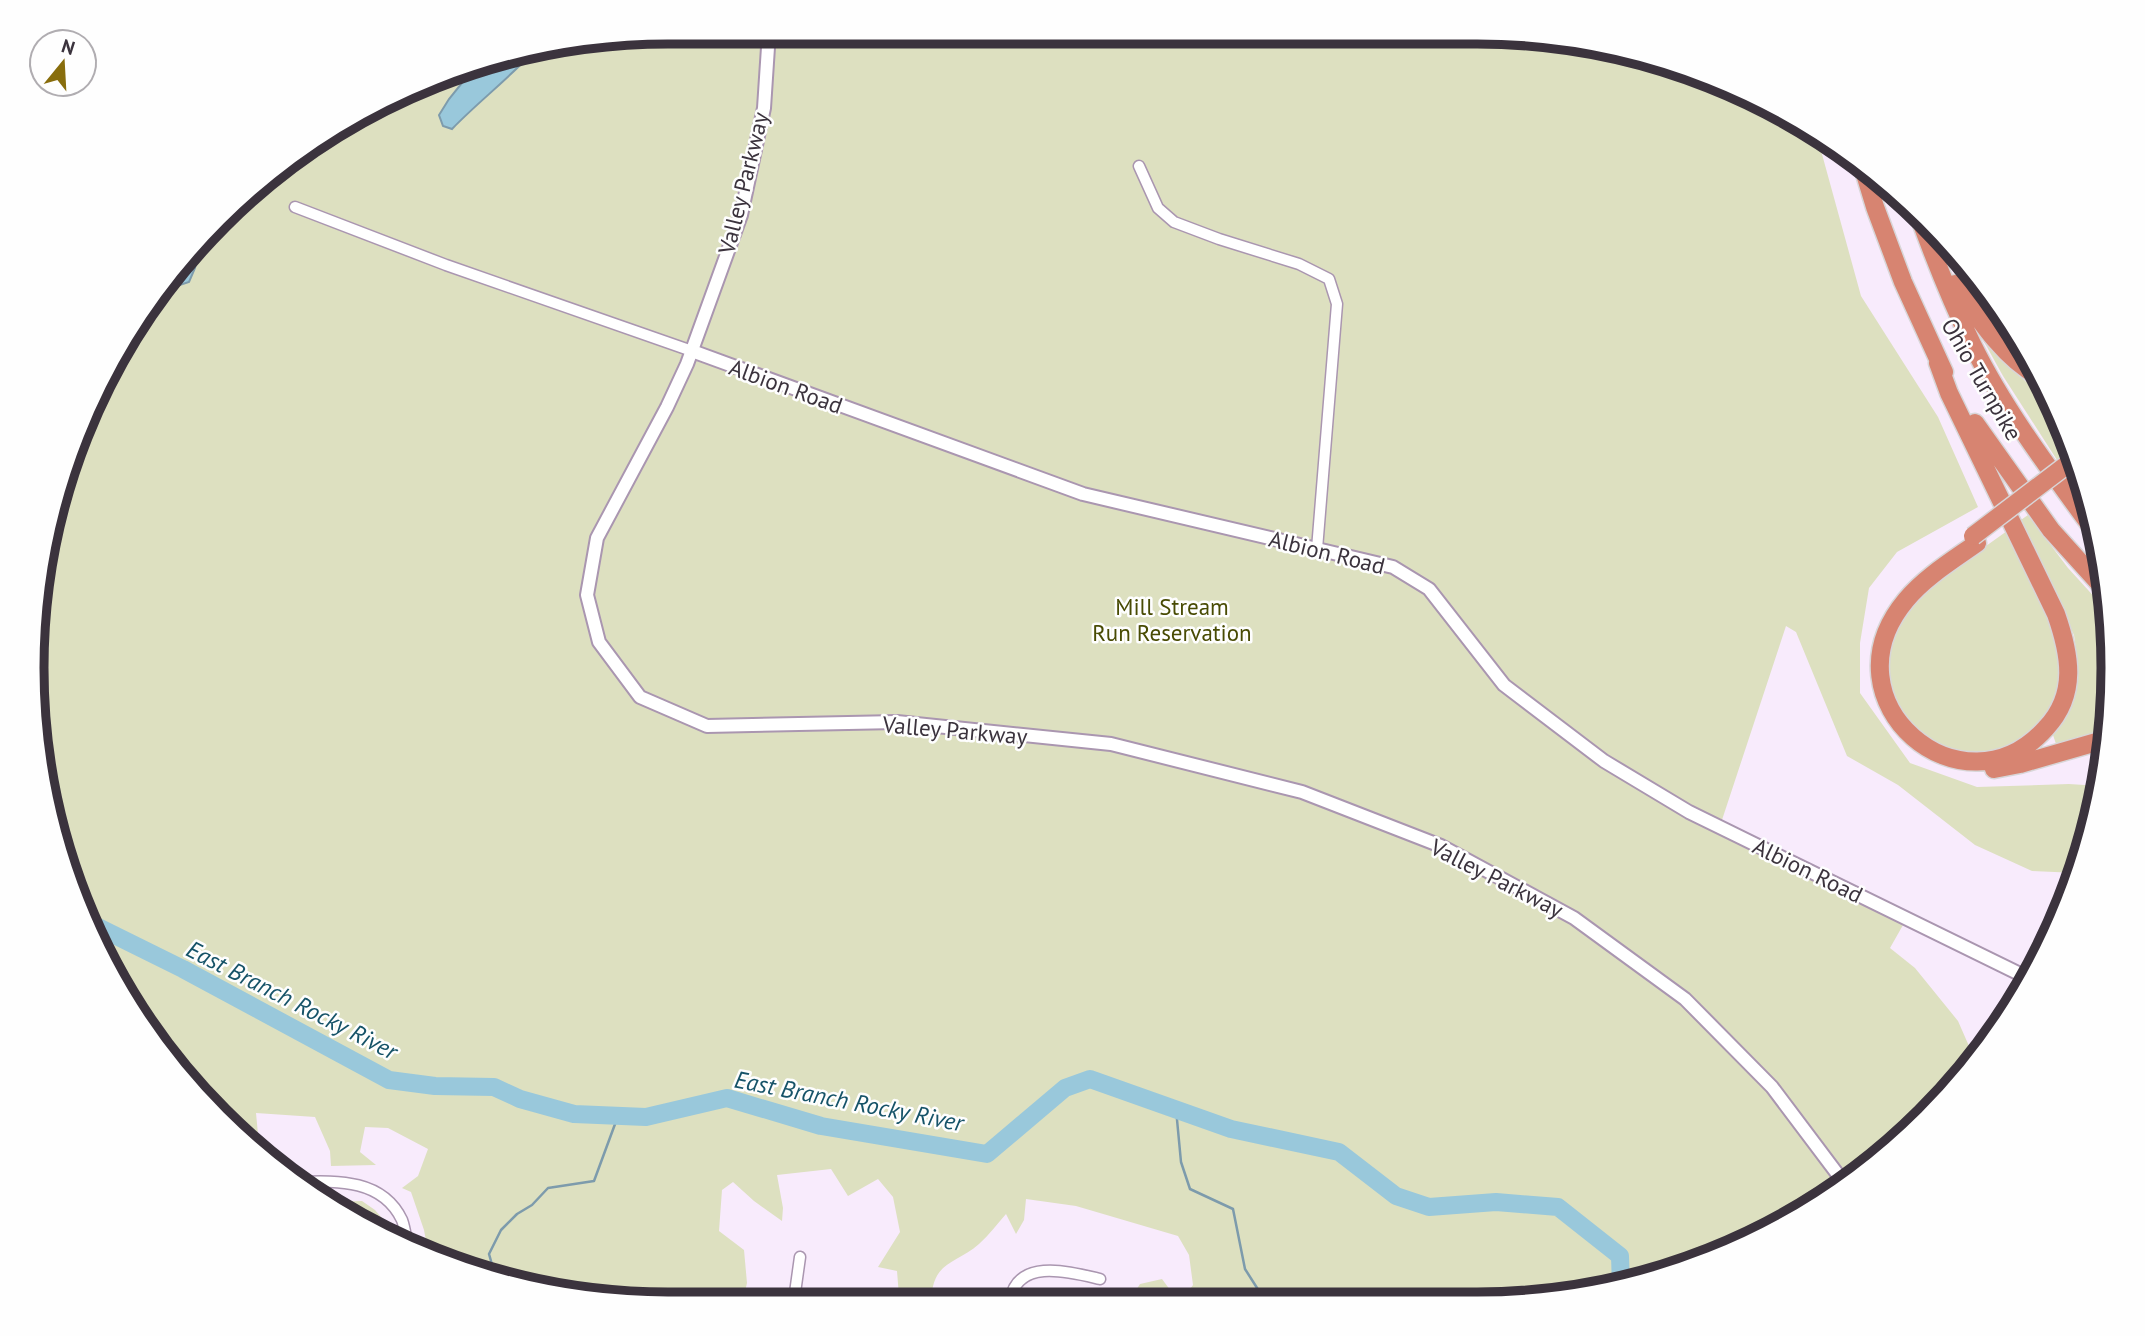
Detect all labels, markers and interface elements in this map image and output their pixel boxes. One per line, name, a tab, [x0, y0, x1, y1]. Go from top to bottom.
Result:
north arrow	[28, 28, 98, 98]
text: N	[59, 33, 78, 60]
street label: Valley Parkway	[711, 109, 775, 258]
street label: Ohio Turnpike	[1935, 313, 2029, 445]
street label: Albion Road	[725, 352, 847, 420]
street label: Albion Road	[1266, 524, 1388, 580]
park label: Mill Stream Run Reservation	[1092, 592, 1252, 647]
street label: Valley Parkway	[880, 709, 1029, 751]
street label: Albion Road	[1748, 831, 1868, 909]
street label: Valley Parkway	[1425, 832, 1569, 924]
water label: East Branch Rocky River	[181, 933, 404, 1068]
water label: East Branch Rocky River	[732, 1064, 968, 1139]

